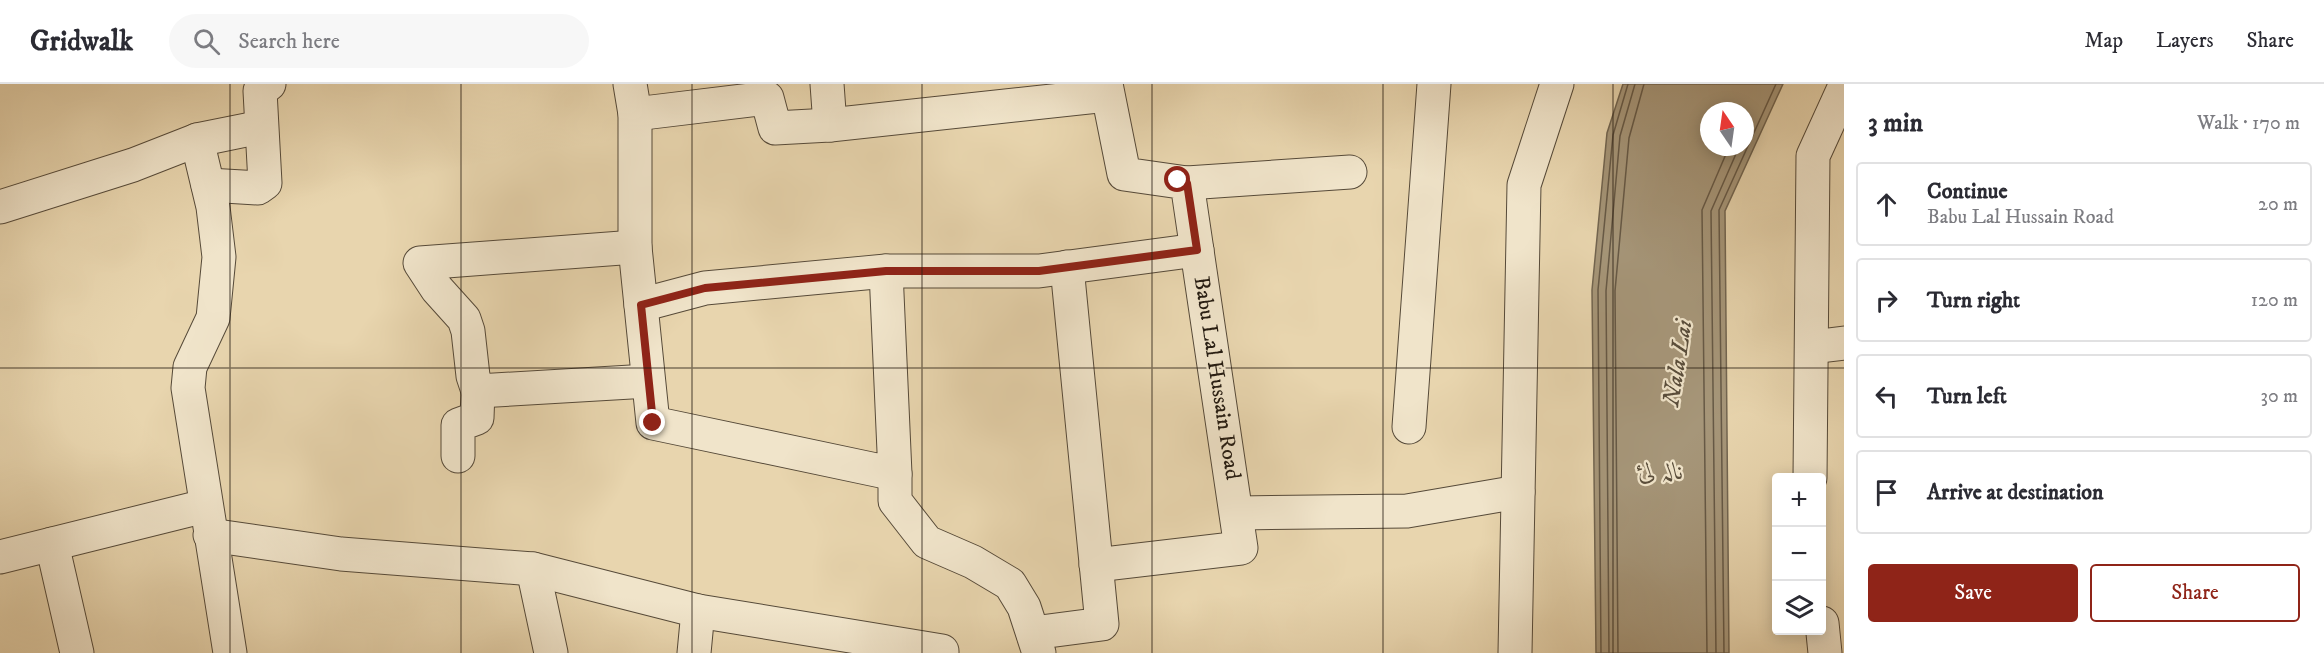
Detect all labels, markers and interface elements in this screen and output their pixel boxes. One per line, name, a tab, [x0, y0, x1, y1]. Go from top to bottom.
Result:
search box	[169, 14, 589, 68]
text: Gridwalk	[30, 24, 133, 59]
icon: search	[190, 25, 223, 58]
text: Search here	[238, 28, 340, 55]
text: Map	[2084, 28, 2123, 54]
text: Layers	[2156, 28, 2214, 54]
text: Share	[2247, 28, 2294, 54]
north arrow	[1700, 102, 1754, 156]
text: 3 min	[1868, 107, 1923, 140]
text: Walk · 170 m	[2197, 111, 2300, 136]
route start	[1164, 166, 1190, 192]
text: Continue	[1927, 178, 2008, 205]
icon: ahead	[1870, 188, 1903, 221]
text: 20 m	[2258, 192, 2298, 217]
text: Babu Lal Hussain Road	[1927, 205, 2114, 230]
street label: Babu Lal Hussain Road	[1188, 274, 1246, 482]
icon: right	[1870, 284, 1903, 317]
text: Turn right	[1927, 287, 2020, 314]
text: 120 m	[2251, 288, 2298, 313]
water label: Nala Lai	[1656, 316, 1700, 410]
icon: left	[1870, 380, 1903, 413]
text: Turn left	[1927, 383, 2007, 410]
text: 30 m	[2260, 384, 2298, 409]
route end	[639, 409, 665, 435]
water label: نالہ لئ	[1636, 457, 1684, 487]
map controls	[1772, 473, 1826, 635]
button: +	[1772, 473, 1826, 527]
icon: arrive	[1870, 476, 1903, 509]
text: Arrive at destination	[1927, 479, 2104, 506]
button: −	[1772, 527, 1826, 581]
button: Save	[1868, 564, 2078, 622]
button: Share	[2090, 564, 2300, 622]
button: layers	[1772, 581, 1826, 635]

